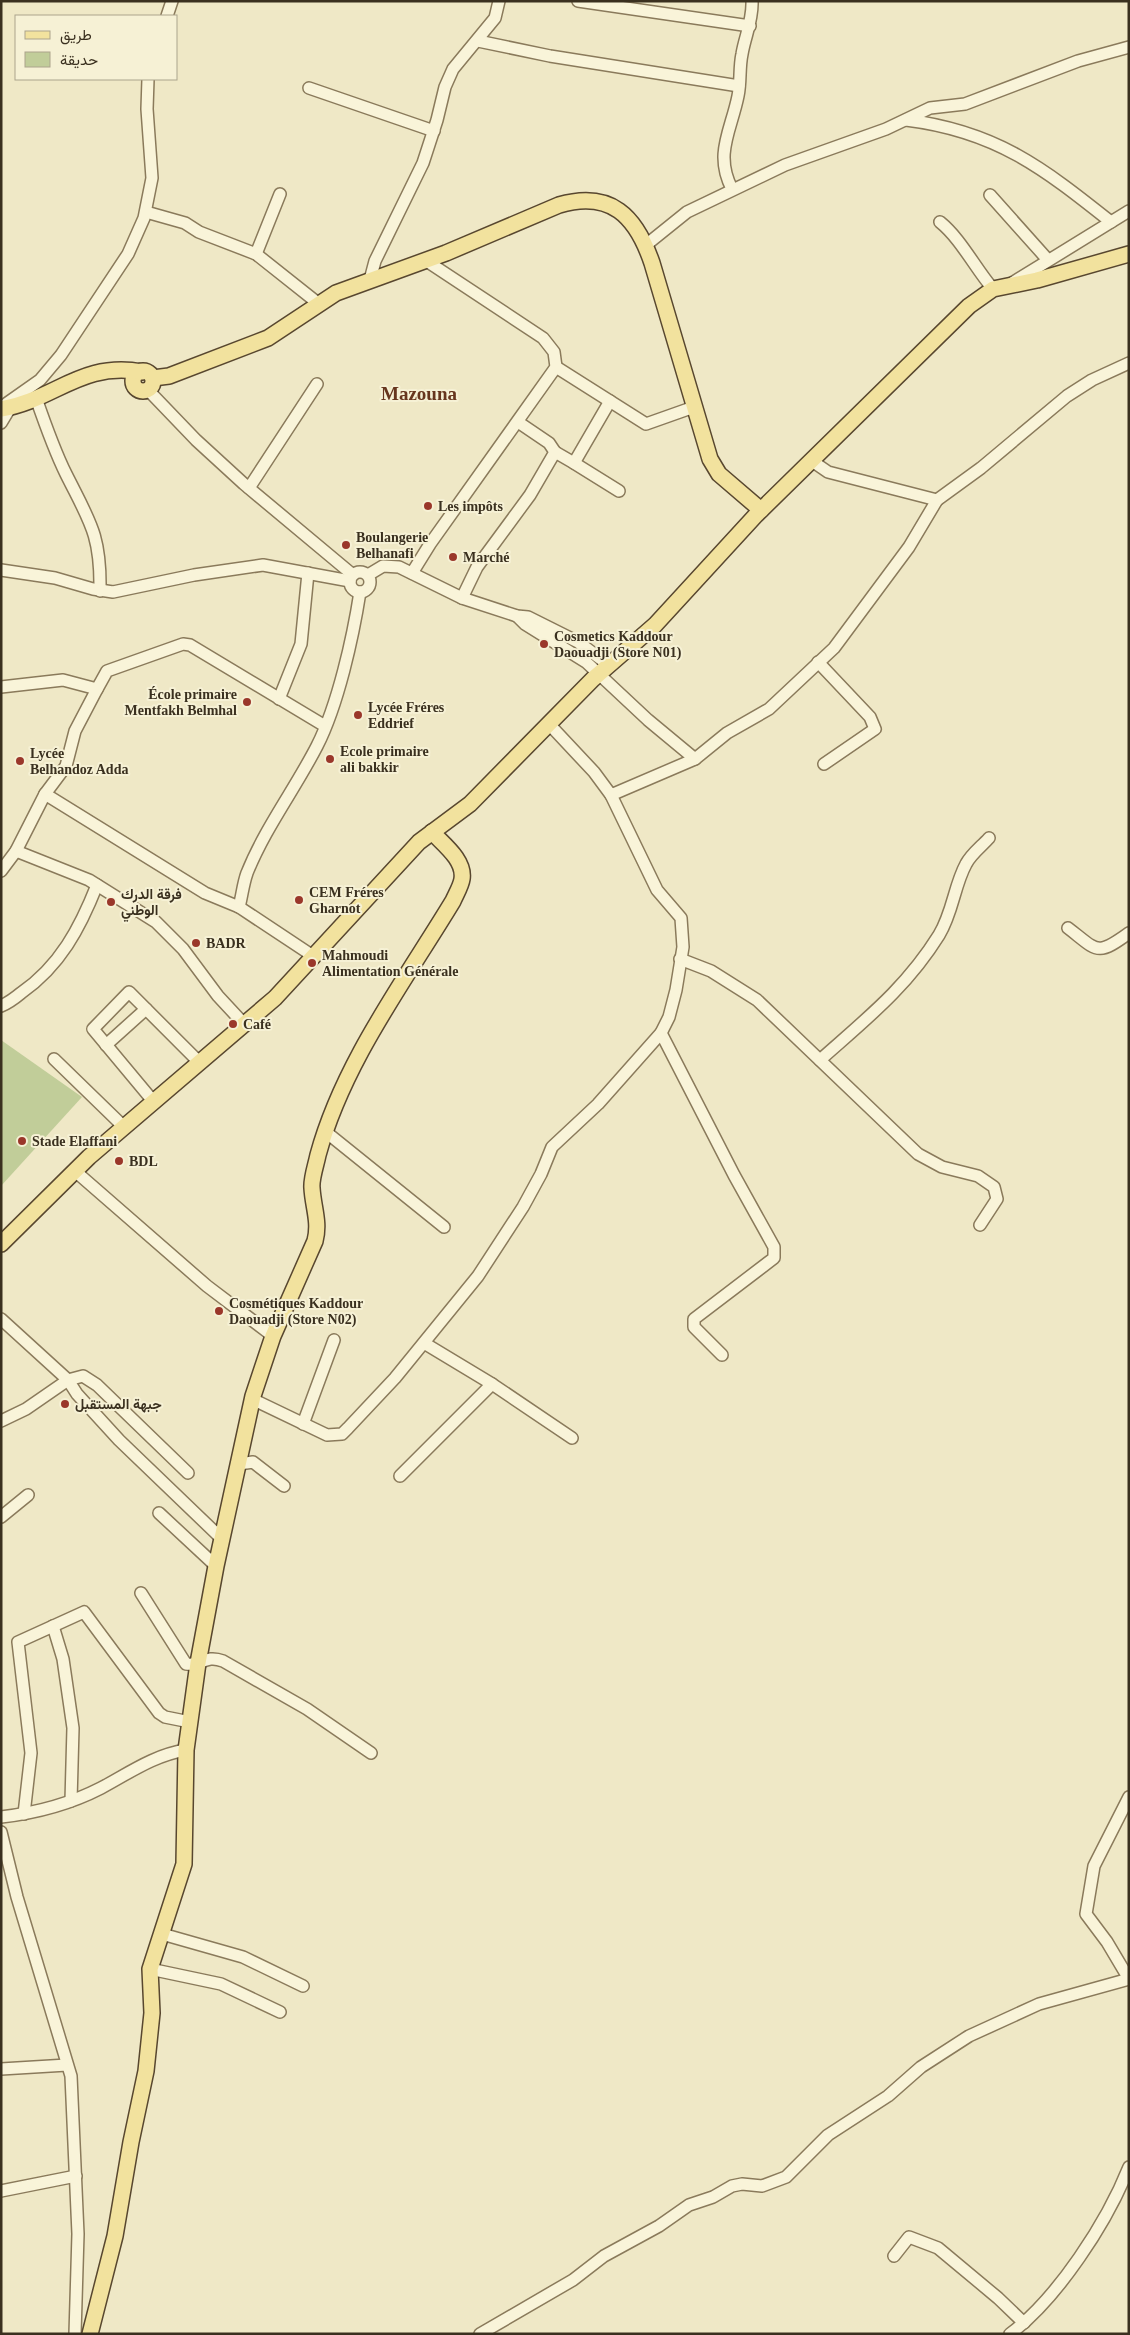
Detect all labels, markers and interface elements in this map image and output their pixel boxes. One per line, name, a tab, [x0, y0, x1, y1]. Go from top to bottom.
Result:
legend	[15, 15, 178, 80]
text: طريق	[60, 27, 92, 45]
text: حديقة	[60, 52, 98, 69]
district label: Mazouna	[381, 383, 458, 404]
place label: Les impôts	[438, 499, 504, 514]
marker: Les impôts	[422, 500, 434, 512]
place label: Boulangerie Belhanafi	[356, 530, 428, 561]
marker: Boulangerie Belhanafi	[340, 539, 352, 551]
place label: Marché	[463, 550, 509, 565]
marker: Marché	[447, 551, 459, 563]
place label: Cosmetics Kaddour Daouadji (Store N01)	[554, 629, 682, 661]
marker: Cosmetics Kaddour Daouadji (Store N01)	[538, 638, 550, 650]
place label: École primaire Mentfakh Belmhal	[125, 686, 237, 718]
marker: École primaire Mentfakh Belmhal	[241, 696, 253, 708]
place label: Lycée Fréres Eddrief	[368, 700, 445, 731]
marker: Lycée Fréres Eddrief	[352, 709, 364, 721]
place label: Ecole primaire ali bakkir	[340, 744, 429, 775]
place label: Lycée Belhandoz Adda	[30, 746, 128, 777]
marker: Ecole primaire ali bakkir	[324, 753, 336, 765]
marker: Lycée Belhandoz Adda	[14, 755, 26, 767]
place label: CEM Fréres Gharnot	[309, 885, 384, 916]
place label: فرقة الدرك الوطني	[121, 887, 182, 922]
marker: CEM Fréres Gharnot	[293, 894, 305, 906]
marker: فرقة الدرك الوطني	[105, 896, 117, 908]
place label: BADR	[206, 936, 247, 951]
marker: BADR	[190, 937, 202, 949]
place label: Mahmoudi Alimentation Générale	[322, 948, 458, 979]
marker: Mahmoudi Alimentation Générale	[306, 957, 318, 969]
place label: Café	[243, 1017, 271, 1032]
marker: Café	[227, 1018, 239, 1030]
place label: Stade Elaffani	[32, 1134, 117, 1149]
marker: Stade Elaffani	[16, 1135, 28, 1147]
place label: BDL	[129, 1154, 158, 1169]
marker: BDL	[113, 1155, 125, 1167]
place label: Cosmétiques Kaddour Daouadji (Store N02)	[229, 1296, 363, 1328]
marker: Cosmétiques Kaddour Daouadji (Store N02)	[213, 1305, 225, 1317]
place label: جبهة المستقبل	[75, 1397, 162, 1413]
marker: جبهة المستقبل	[59, 1398, 71, 1410]

